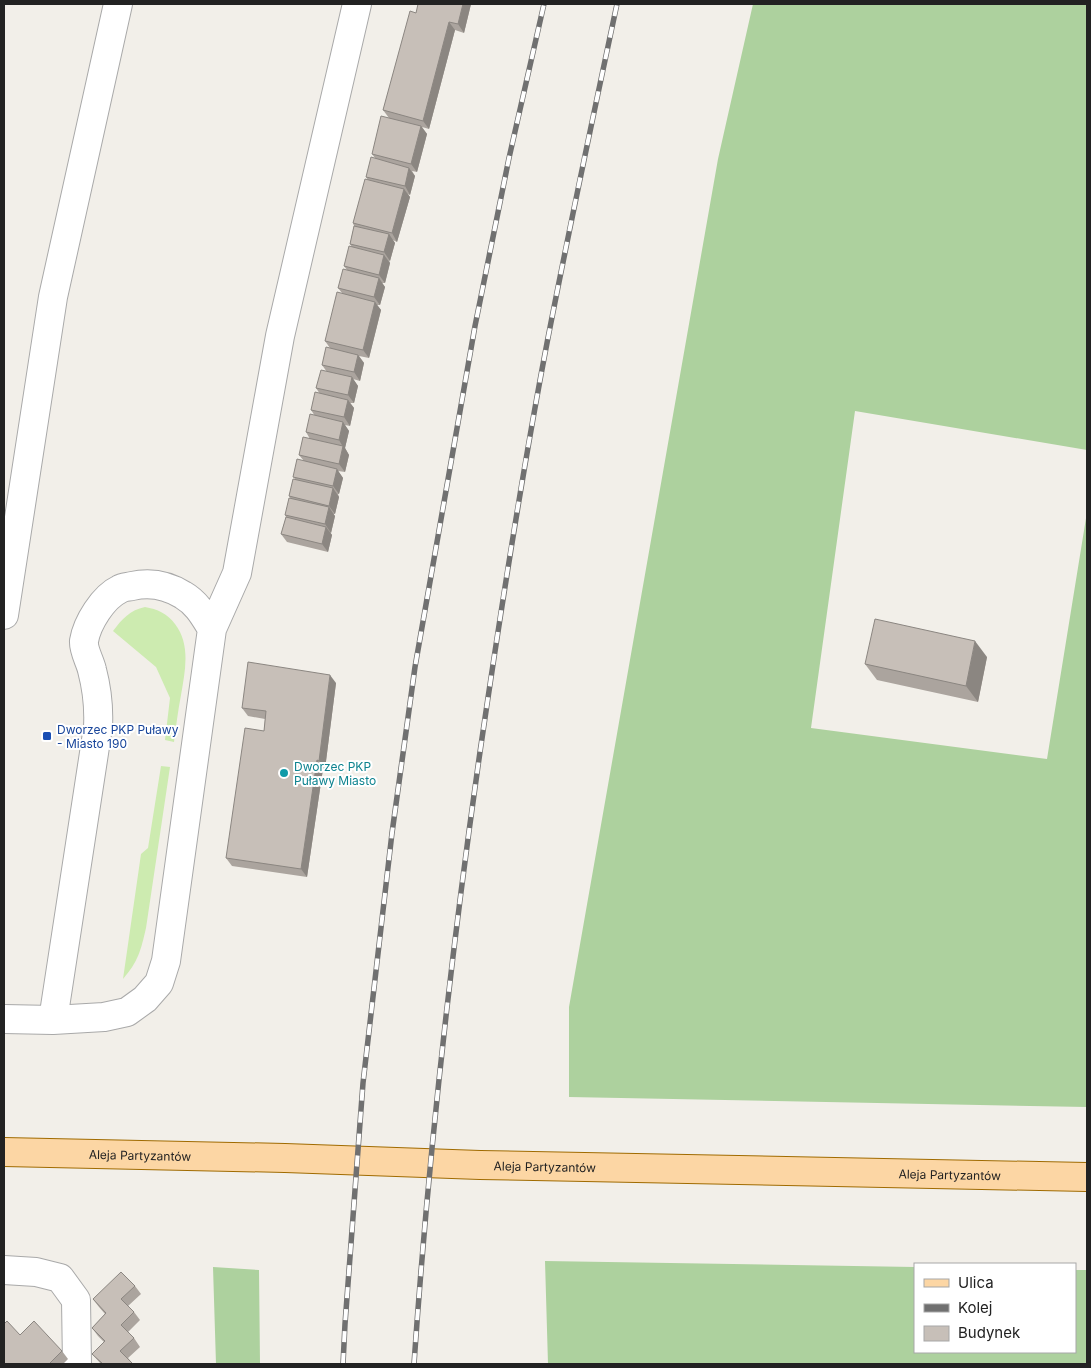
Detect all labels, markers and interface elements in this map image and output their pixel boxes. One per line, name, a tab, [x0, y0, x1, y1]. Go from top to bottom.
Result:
place label: Dworzec PKP Puławy - Miasto 190	[57, 722, 179, 751]
marker: Dworzec PKP Puławy - Miasto 190	[41, 730, 53, 742]
place label: Dworzec PKP Puławy Miasto	[294, 759, 376, 788]
marker: Dworzec PKP Puławy Miasto	[278, 767, 290, 779]
street label: Aleja Partyzantów	[89, 1146, 191, 1163]
street label: Aleja Partyzantów	[493, 1158, 596, 1175]
street label: Aleja Partyzantów	[898, 1166, 1001, 1183]
legend	[914, 1263, 1076, 1353]
text: Ulica	[958, 1273, 994, 1292]
text: Kolej	[958, 1298, 993, 1317]
text: Budynek	[958, 1323, 1021, 1342]

